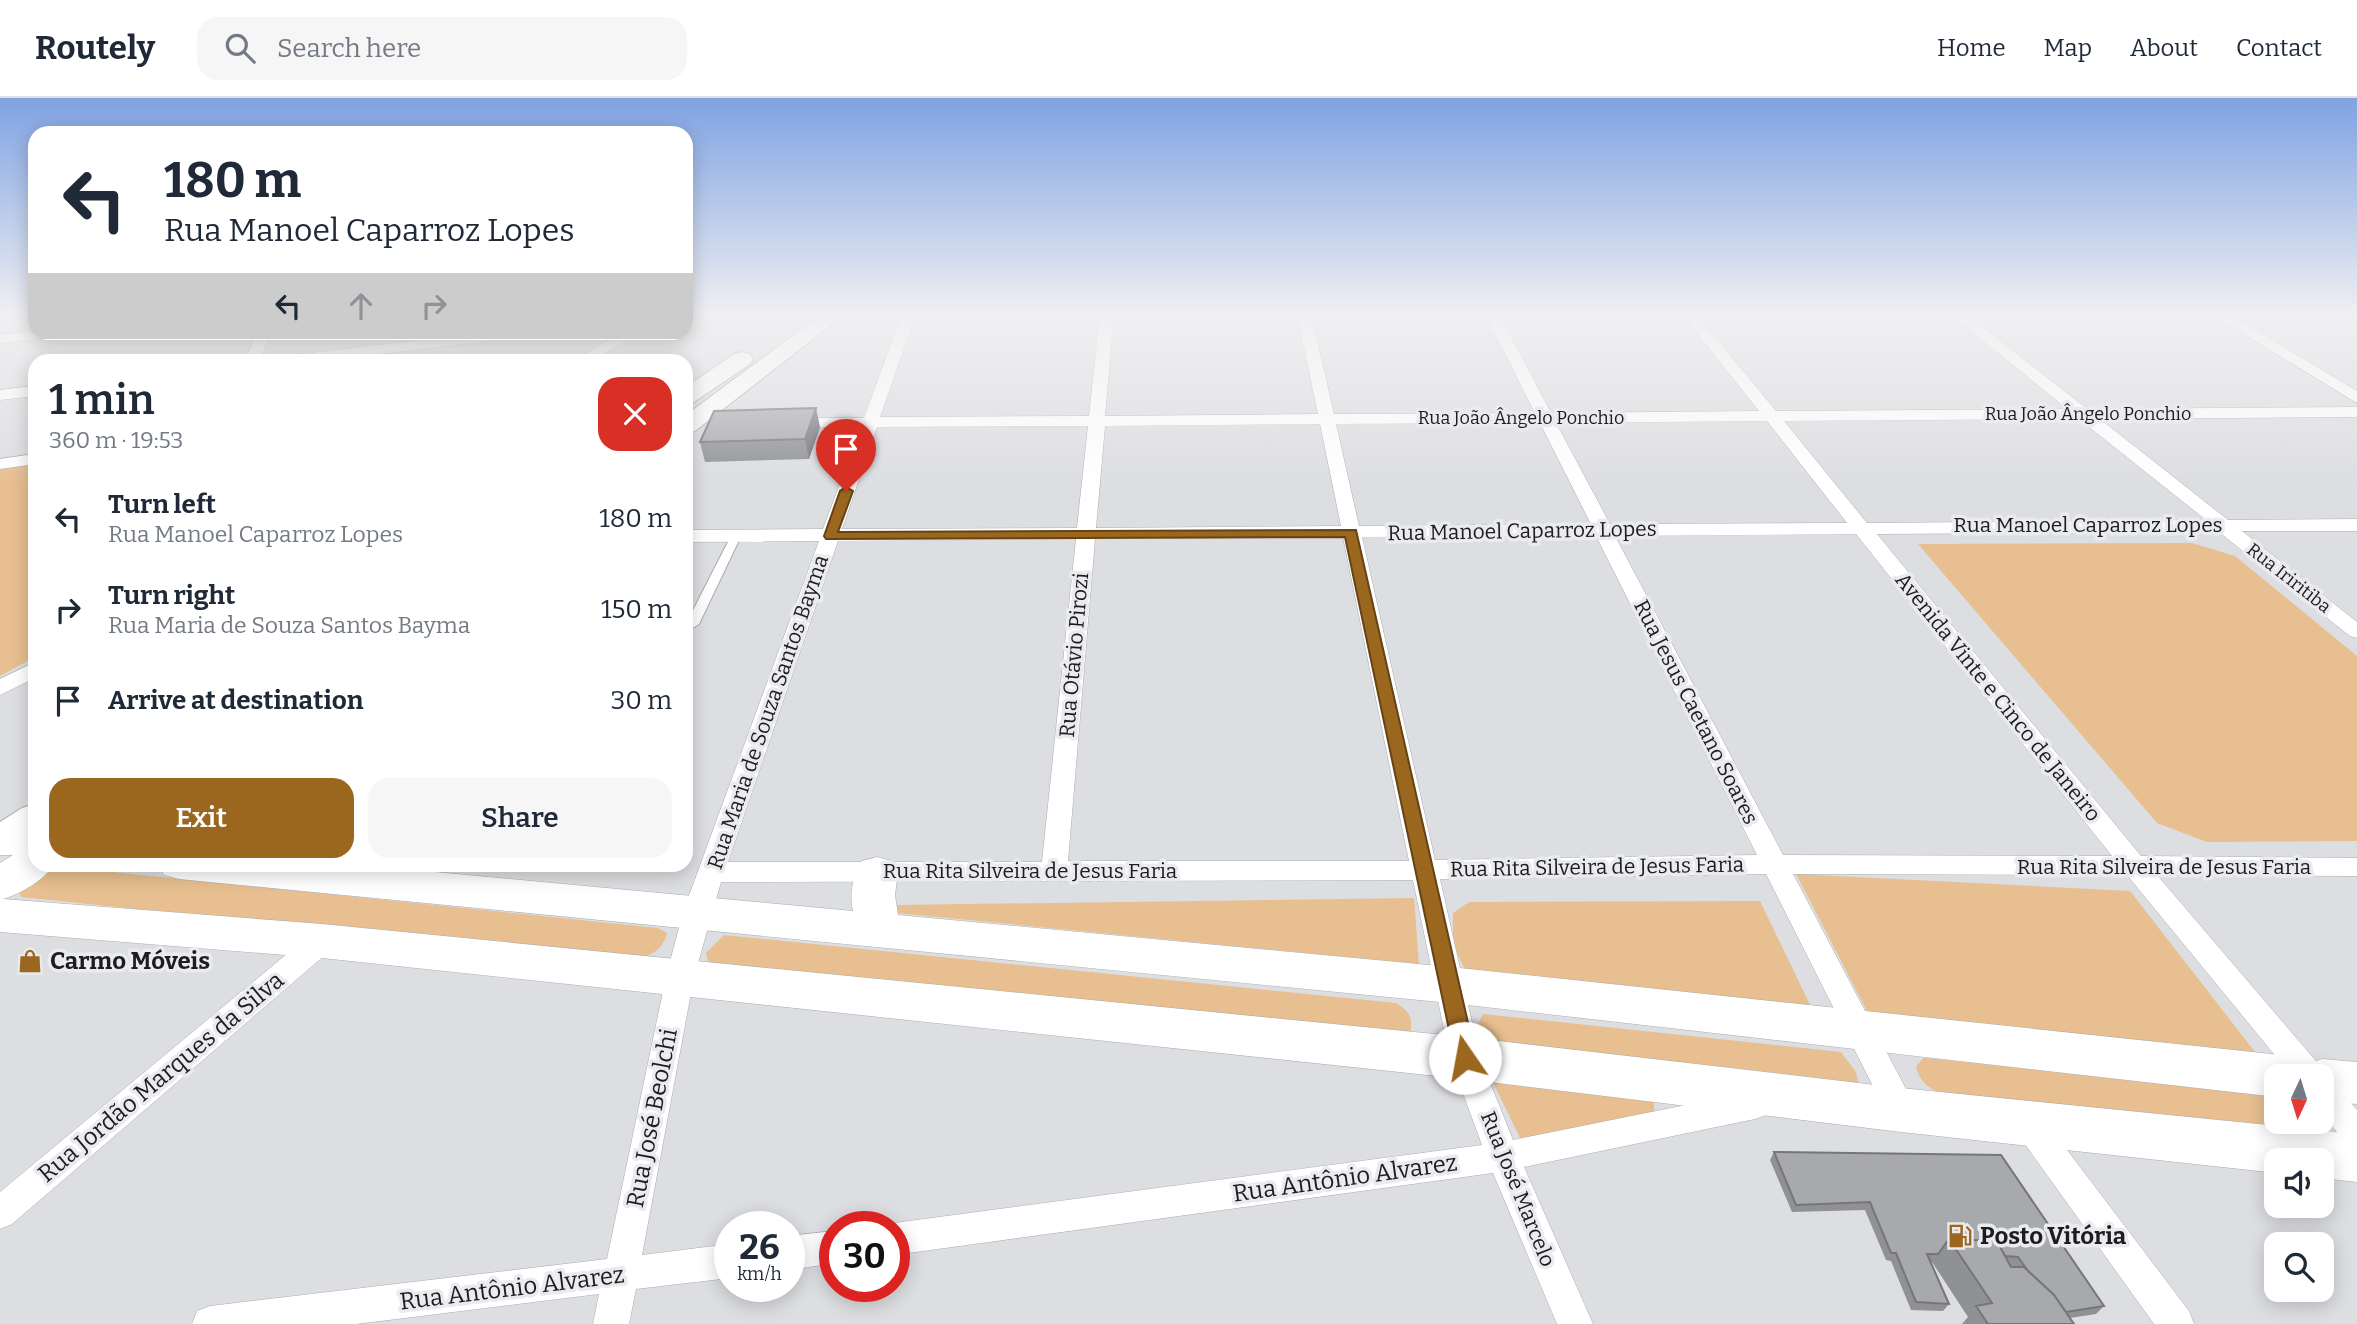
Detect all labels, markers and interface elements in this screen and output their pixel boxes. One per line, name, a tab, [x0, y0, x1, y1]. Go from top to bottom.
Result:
search box	[197, 17, 687, 80]
text: Routely	[35, 28, 155, 68]
icon: search	[221, 29, 259, 67]
text: Search here	[277, 33, 421, 64]
text: Home	[1937, 34, 2006, 62]
text: Map	[2044, 34, 2092, 62]
text: About	[2130, 34, 2198, 62]
text: Contact	[2236, 34, 2322, 62]
text: 180 m	[164, 151, 301, 210]
icon: left	[49, 154, 140, 245]
text: Rua Manoel Caparroz Lopes	[164, 211, 574, 249]
icon: left	[269, 287, 307, 325]
icon: ahead	[342, 287, 380, 325]
icon: right	[415, 287, 453, 325]
text: 1 min	[49, 375, 155, 425]
button: close	[598, 377, 672, 451]
street label: Rua João Ângelo Ponchio	[1985, 403, 2191, 425]
street label: Rua João Ângelo Ponchio	[1418, 407, 1624, 429]
pin	[816, 419, 876, 491]
text: 360 m · 19:53	[49, 426, 183, 454]
icon: arrive	[827, 430, 865, 468]
text: Turn left	[108, 489, 216, 520]
icon: left	[49, 500, 87, 538]
text: 180 m	[599, 503, 672, 534]
street label: Rua Manoel Caparroz Lopes	[1953, 512, 2223, 538]
street label: Rua Manoel Caparroz Lopes	[1387, 516, 1657, 546]
text: Rua Manoel Caparroz Lopes	[108, 520, 403, 548]
street label: Rua Iriritiba	[2243, 538, 2336, 618]
street label: Rua Maria de Souza Santos Bayma	[702, 551, 834, 873]
street label: Avenida Vinte e Cinco de Janeiro	[1890, 567, 2106, 827]
street label: Rua Otávio Pirozi	[1054, 572, 1094, 738]
text: Turn right	[108, 580, 235, 611]
icon: right	[49, 591, 87, 629]
text: 150 m	[601, 594, 672, 625]
street label: Rua Jesus Caetano Soares	[1628, 595, 1764, 829]
text: Rua Maria de Souza Santos Bayma	[108, 611, 470, 639]
icon: arrive	[49, 682, 87, 720]
text: Arrive at destination	[108, 685, 363, 716]
text: 30 m	[611, 685, 672, 716]
button: Exit	[49, 778, 354, 858]
button: Share	[368, 778, 672, 858]
street label: Rua Rita Silveira de Jesus Faria	[1450, 851, 1745, 883]
street label: Rua Rita Silveira de Jesus Faria	[2017, 854, 2312, 880]
street label: Rua Rita Silveira de Jesus Faria	[883, 858, 1178, 884]
shop icon: Carmo Móveis	[16, 947, 44, 975]
place label: Carmo Móveis	[50, 947, 210, 975]
street label: Rua Jordão Marques da Silva	[32, 966, 290, 1188]
position arrow	[1428, 1021, 1502, 1095]
street label: Rua José Beolchi	[621, 1026, 683, 1210]
north arrow	[2264, 1064, 2334, 1134]
map controls	[2264, 1064, 2334, 1302]
street label: Rua José Marcelo	[1475, 1107, 1561, 1271]
street label: Rua Antônio Alvarez	[1231, 1148, 1459, 1208]
button: sound	[2264, 1148, 2334, 1218]
speed limit sign: 30	[819, 1211, 910, 1302]
fuel station icon: Posto Vitória	[1946, 1222, 1974, 1250]
place label: Posto Vitória	[1980, 1222, 2127, 1250]
text: 26	[739, 1226, 780, 1268]
button: search	[2264, 1232, 2334, 1302]
street label: Rua Antônio Alvarez	[398, 1260, 626, 1316]
text: km/h	[737, 1263, 782, 1285]

